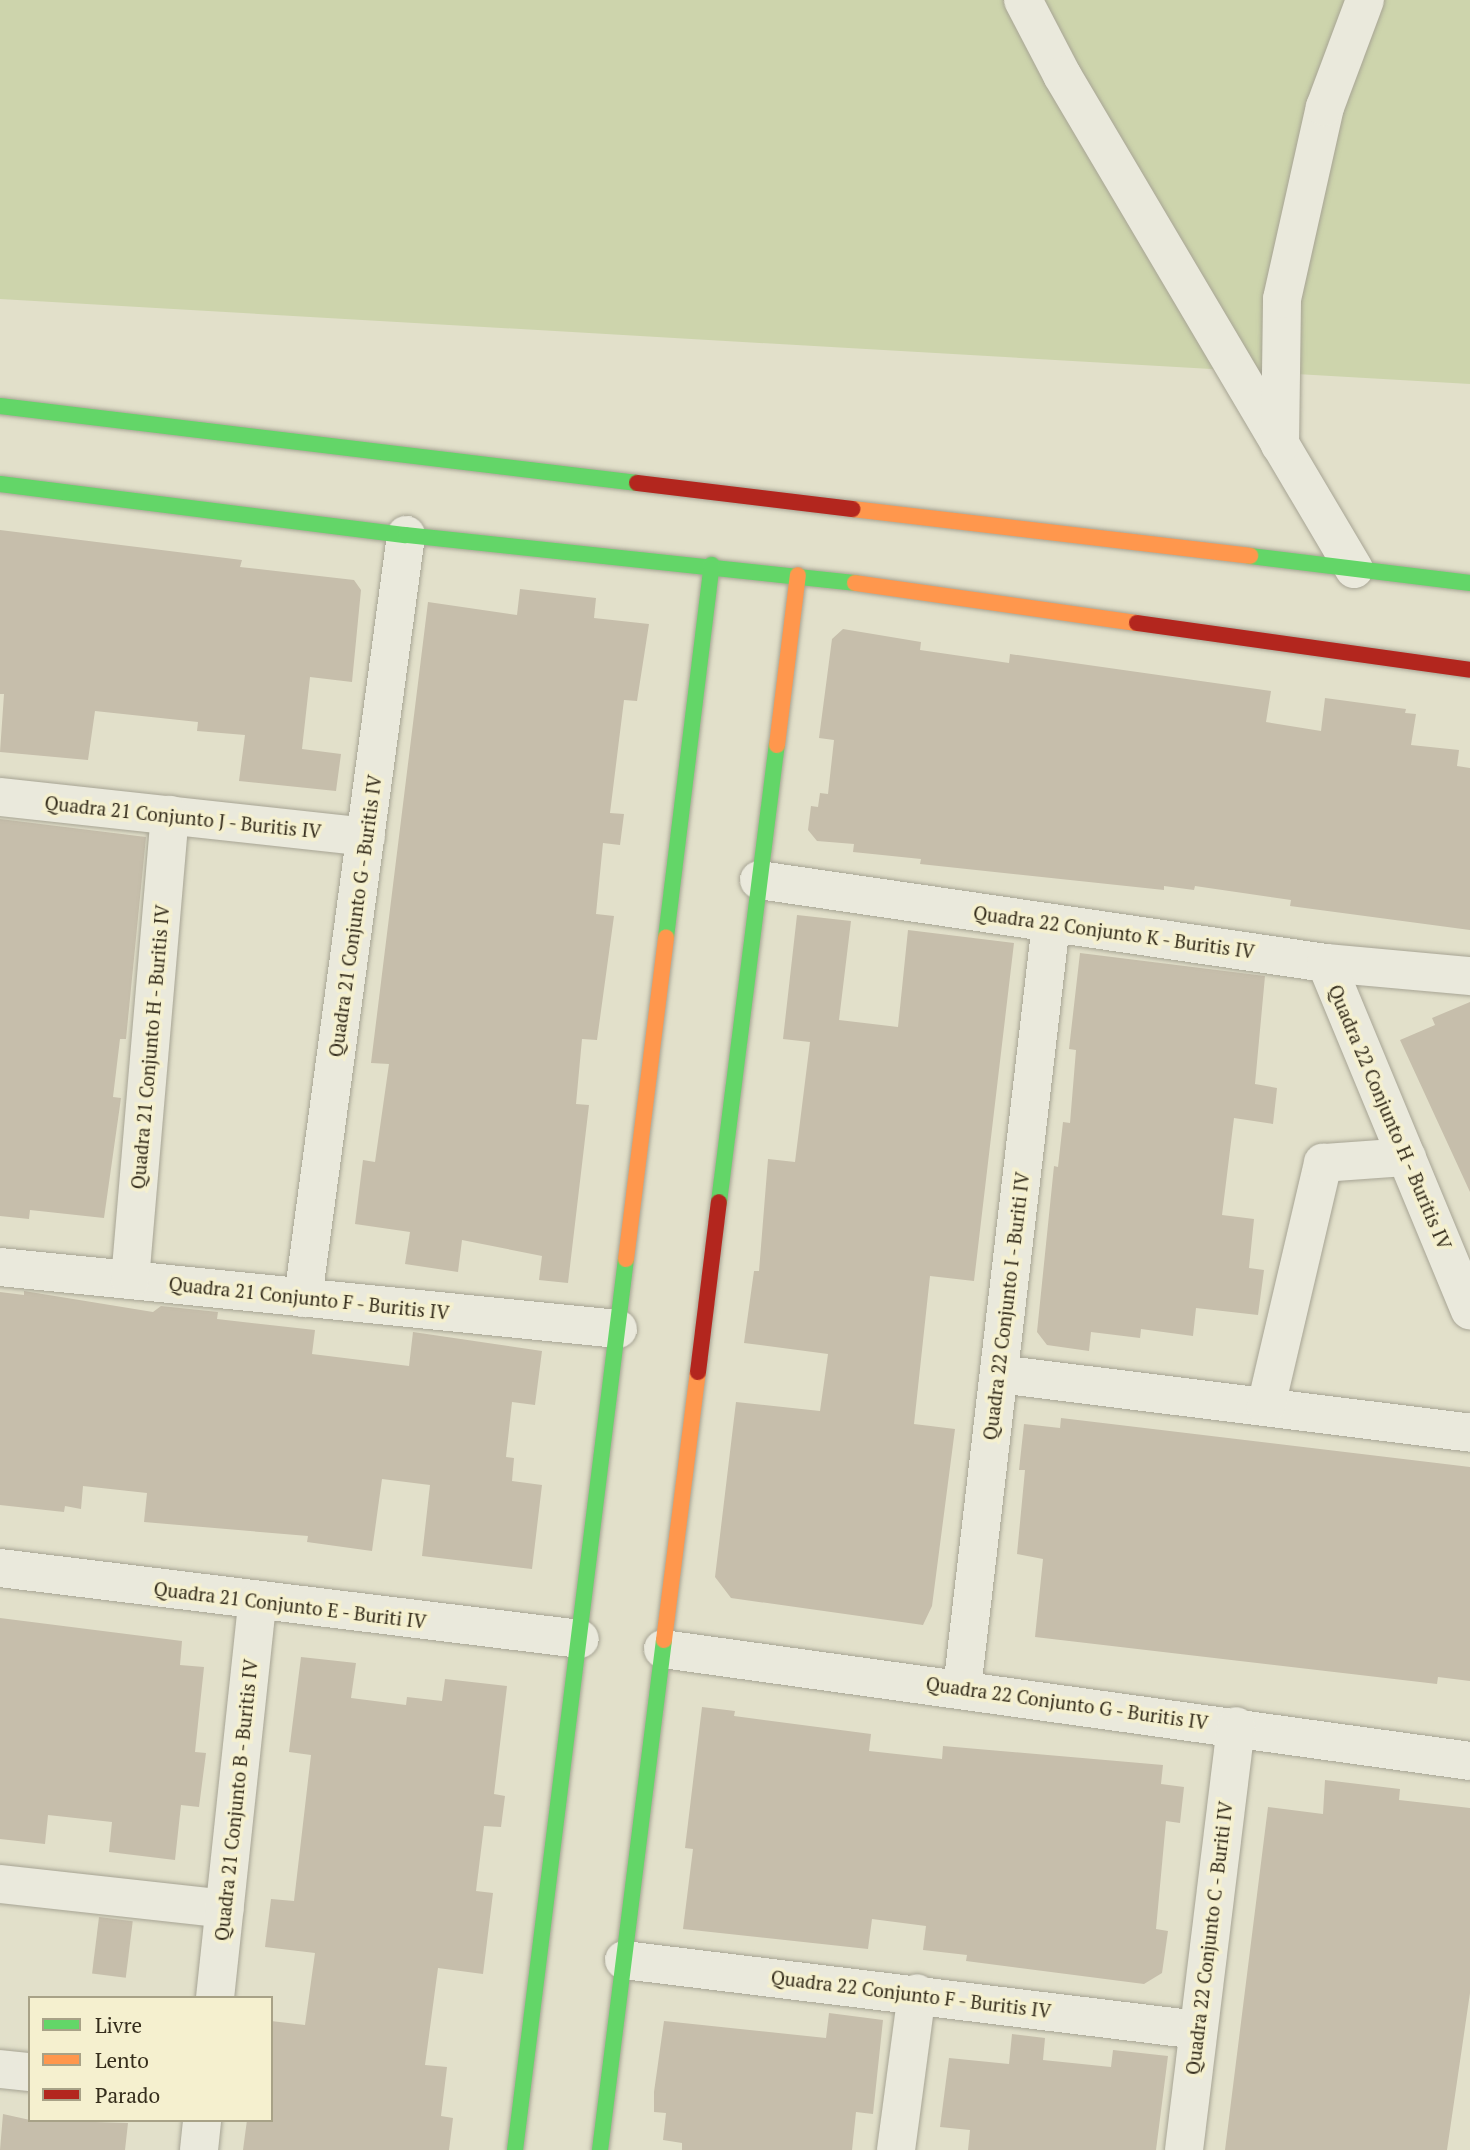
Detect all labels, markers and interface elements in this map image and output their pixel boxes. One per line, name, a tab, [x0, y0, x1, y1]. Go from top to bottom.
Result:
street label: Quadra 21 Conjunto G - Buritis IV	[324, 773, 386, 1059]
street label: Quadra 21 Conjunto J - Buritis IV	[43, 791, 323, 843]
street label: Quadra 22 Conjunto K - Buritis IV	[971, 901, 1257, 963]
street label: Quadra 21 Conjunto H - Buritis IV	[126, 903, 174, 1191]
street label: Quadra 22 Conjunto H - Buritis IV	[1323, 980, 1457, 1254]
street label: Quadra 22 Conjunto I - Buriti IV	[978, 1170, 1034, 1442]
street label: Quadra 21 Conjunto F - Buritis IV	[167, 1272, 451, 1324]
street label: Quadra 21 Conjunto E - Buriti IV	[152, 1577, 428, 1633]
street label: Quadra 21 Conjunto B - Buritis IV	[210, 1657, 262, 1943]
street label: Quadra 22 Conjunto G - Buritis IV	[924, 1672, 1210, 1734]
street label: Quadra 22 Conjunto C - Buriti IV	[1181, 1799, 1237, 2077]
street label: Quadra 22 Conjunto F - Buritis IV	[769, 1965, 1053, 2023]
legend	[28, 1996, 273, 2122]
text: Livre	[95, 2011, 142, 2039]
text: Lento	[95, 2046, 149, 2074]
text: Parado	[95, 2081, 160, 2109]

